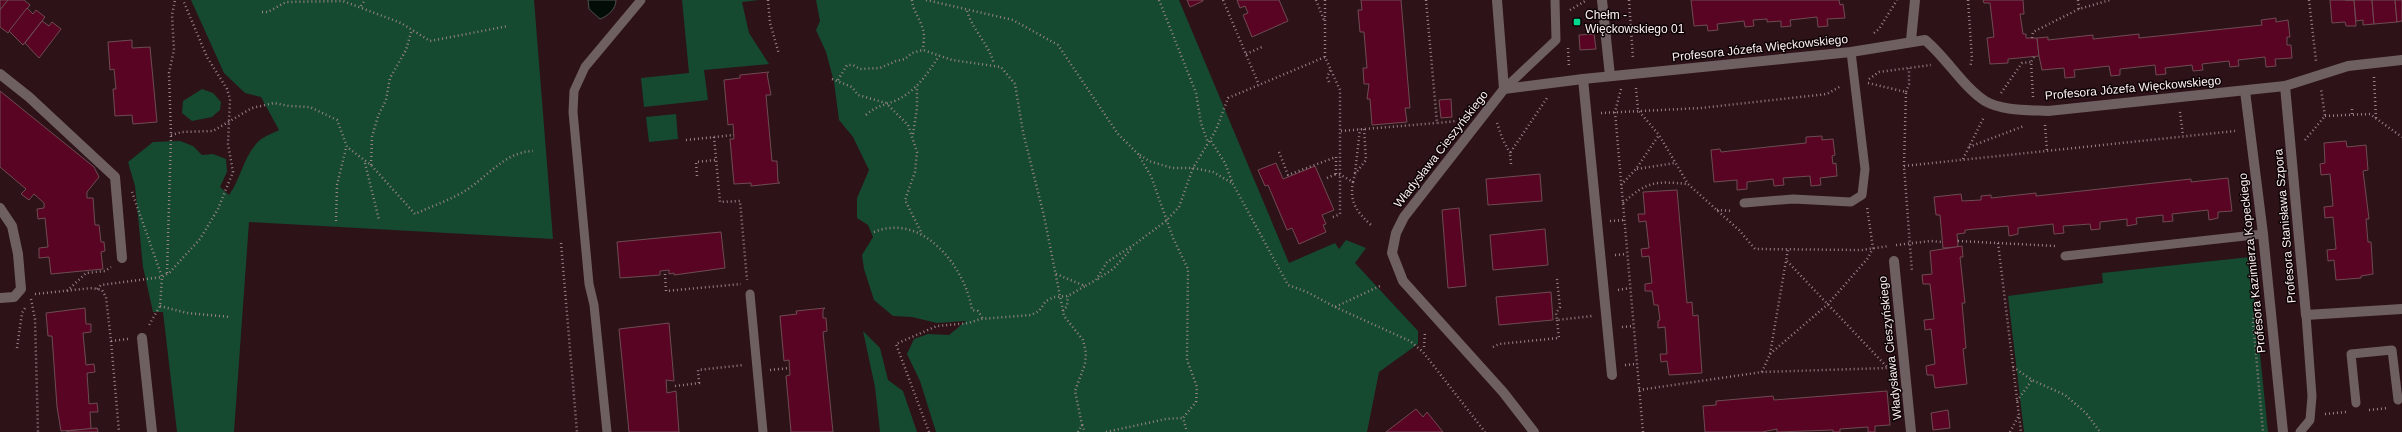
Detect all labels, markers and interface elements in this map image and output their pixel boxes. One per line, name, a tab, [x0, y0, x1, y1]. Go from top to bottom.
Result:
place label: Chełm - Więckowskiego 01	[1585, 8, 1685, 36]
marker: Chełm - Więckowskiego 01	[1572, 17, 1582, 27]
street label: Profesora Józefa Więckowskiego	[1671, 32, 1849, 64]
street label: Profesora Józefa Więckowskiego	[2044, 73, 2222, 103]
street label: Władysława Cieszyńskiego	[1391, 87, 1491, 210]
street label: Profesora Stanisława Szpora	[2271, 148, 2299, 304]
street label: Profesora Kazimierza Kopeckiego	[2236, 172, 2268, 354]
street label: Władysława Cieszyńskiego	[1875, 275, 1905, 421]

